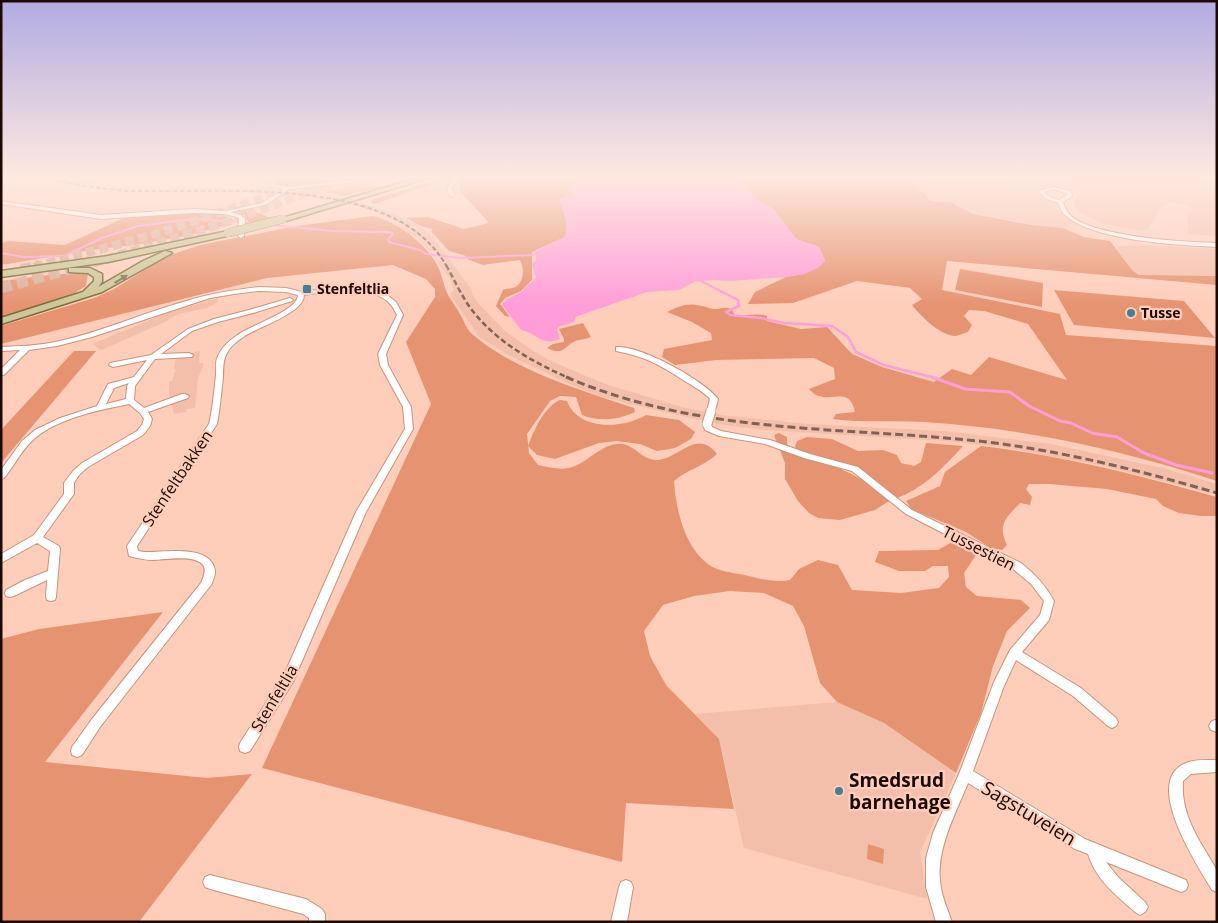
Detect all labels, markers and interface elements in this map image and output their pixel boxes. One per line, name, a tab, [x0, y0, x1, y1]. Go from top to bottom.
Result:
one-way arrow	[115, 274, 128, 283]
place label: Stenfeltlia	[317, 279, 389, 298]
marker: Stenfeltlia	[301, 283, 313, 295]
place label: Tusse	[1141, 303, 1181, 322]
marker: Tusse	[1125, 307, 1137, 319]
street label: Stenfeltbakken	[137, 426, 217, 530]
street label: Tussestien	[939, 520, 1019, 576]
street label: Stenfeltlia	[245, 660, 303, 736]
place label: Smedsrud barnehage	[849, 767, 951, 815]
street label: Sagstuveien	[977, 775, 1081, 851]
marker: Smedsrud barnehage	[833, 785, 845, 797]

